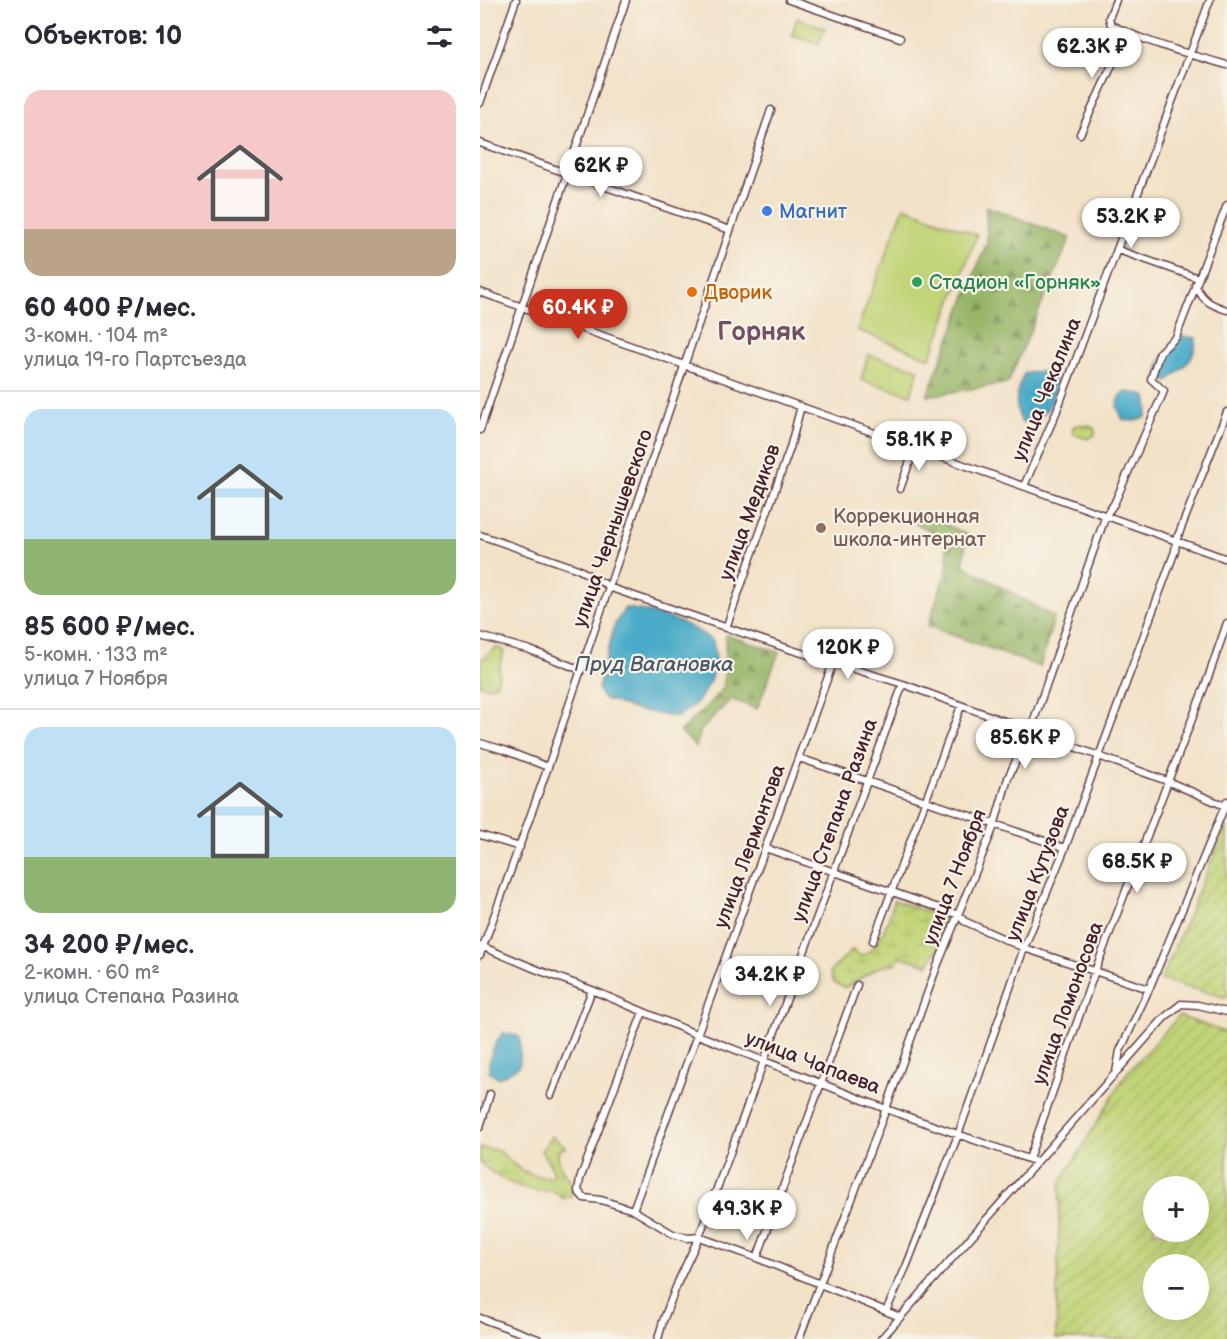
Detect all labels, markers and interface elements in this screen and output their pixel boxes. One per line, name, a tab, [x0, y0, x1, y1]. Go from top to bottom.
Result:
icon: filters	[423, 20, 456, 53]
text: Объектов: 10	[24, 21, 182, 52]
pin: 62.3K ₽	[1037, 28, 1147, 79]
text: 62.3K ₽	[1057, 35, 1127, 59]
icon: home	[186, 129, 294, 237]
pin: 62K ₽	[559, 147, 643, 198]
text: 62K ₽	[574, 154, 628, 178]
pin: 53.2K ₽	[1076, 198, 1186, 249]
place label: Магнит	[779, 200, 848, 224]
marker: Магнит	[760, 204, 774, 218]
text: 53.2K ₽	[1096, 205, 1166, 229]
place label: Стадион «Горняк»	[929, 271, 1101, 295]
marker: Стадион «Горняк»	[910, 275, 924, 289]
place label: Дворик	[704, 281, 772, 305]
marker: Дворик	[685, 285, 699, 299]
pin: 60.4K ₽	[523, 289, 633, 340]
text: 60 400 ₽/мес.	[24, 293, 196, 324]
text: 60.4K ₽	[542, 296, 614, 320]
street label: улица Чекалина	[1007, 314, 1087, 465]
district label: Горняк	[717, 317, 806, 348]
text: 3-комн. · 104 m²	[24, 324, 168, 348]
text: улица 19-го Партсъезда	[24, 348, 247, 372]
pin: 58.1K ₽	[864, 421, 974, 472]
street label: улица Чернышевского	[568, 426, 658, 630]
text: 58.1K ₽	[885, 428, 953, 452]
street label: улица Медиков	[714, 440, 786, 584]
icon: home	[186, 448, 294, 556]
place label: Коррекционная школа-интернат	[833, 505, 987, 552]
marker: Коррекционная школа-интернат	[814, 521, 828, 535]
text: 85 600 ₽/мес.	[24, 612, 195, 643]
pin: 120K ₽	[799, 629, 897, 680]
text: 120K ₽	[816, 636, 880, 660]
text: 5-комн. · 133 m²	[24, 643, 168, 667]
water label: Пруд Вагановка	[574, 652, 734, 677]
text: улица 7 Ноября	[24, 667, 168, 691]
street label: улица Степана Разина	[787, 715, 883, 925]
pin: 85.6K ₽	[970, 719, 1080, 770]
text: 85.6K ₽	[990, 726, 1060, 750]
street label: улица Лермонтова	[709, 761, 791, 931]
icon: home	[186, 766, 294, 874]
street label: улица Кутузова	[1001, 802, 1075, 945]
street label: улица 7 Ноября	[918, 806, 992, 949]
pin: 68.5K ₽	[1082, 843, 1192, 894]
text: 68.5K ₽	[1102, 850, 1172, 874]
street label: улица Ломоносова	[1027, 918, 1109, 1088]
text: 34 200 ₽/мес.	[24, 930, 194, 961]
pin: 34.2K ₽	[715, 956, 825, 1007]
text: 2-комн. · 60 m²	[24, 961, 160, 985]
text: 34.2K ₽	[735, 963, 805, 987]
text: улица Степана Разина	[24, 985, 239, 1009]
street label: улица Чапаева	[742, 1026, 884, 1100]
map controls	[1143, 1176, 1209, 1320]
button: +	[1143, 1176, 1209, 1242]
pin: 49.3K ₽	[692, 1190, 802, 1241]
text: 49.3K ₽	[712, 1197, 782, 1221]
button: −	[1143, 1254, 1209, 1320]

